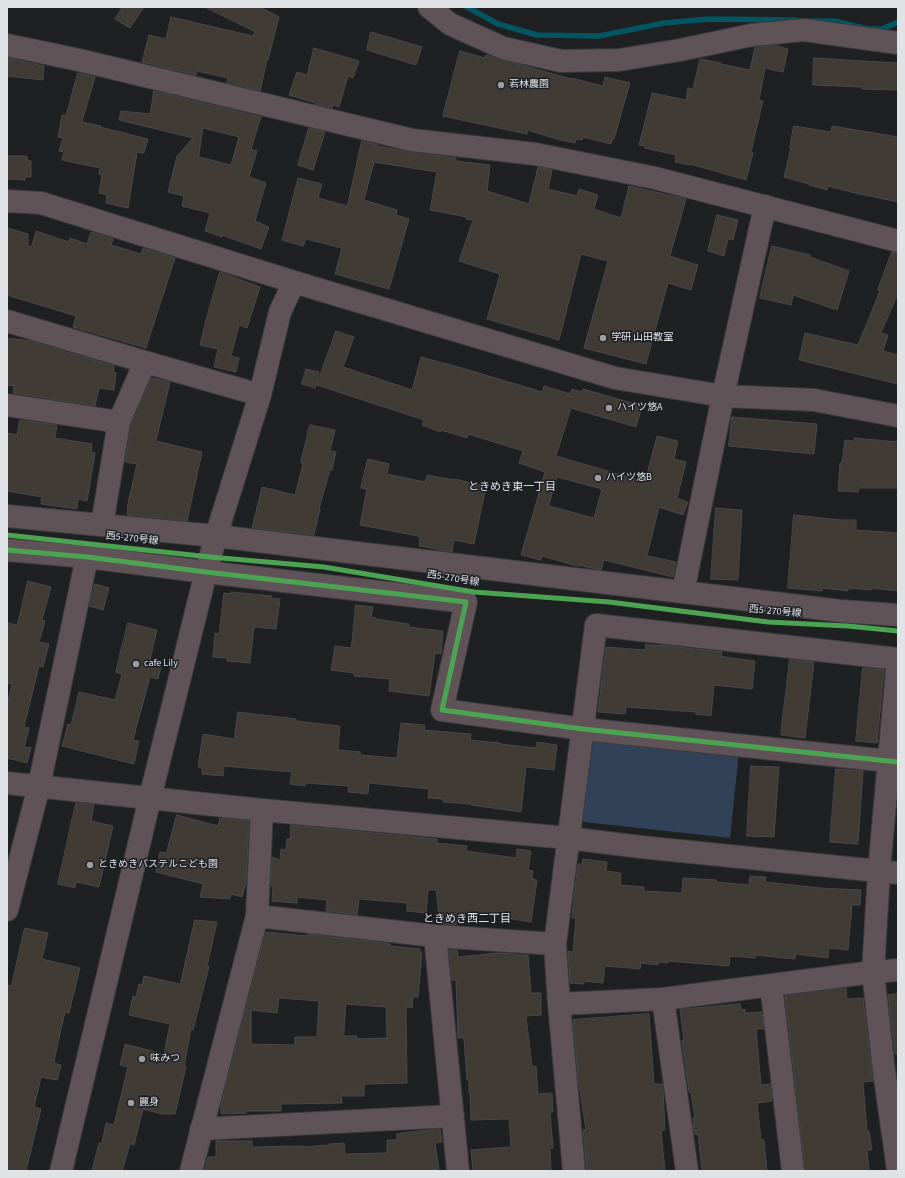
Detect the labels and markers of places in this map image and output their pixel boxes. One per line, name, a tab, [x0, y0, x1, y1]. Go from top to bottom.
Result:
place label: 若林農園	[509, 79, 549, 91]
marker: 若林農園	[496, 80, 506, 90]
place label: 学研 山田教室	[611, 332, 673, 344]
marker: 学研 山田教室	[598, 333, 608, 343]
place label: ハイツ悠A	[617, 402, 662, 414]
marker: ハイツ悠A	[604, 403, 614, 413]
place label: ハイツ悠B	[606, 472, 652, 484]
marker: ハイツ悠B	[593, 473, 603, 483]
place label: cafe Lily	[144, 658, 178, 670]
marker: cafe Lily	[131, 659, 141, 669]
place label: ときめきパステルこども園	[98, 859, 218, 871]
marker: ときめきパステルこども園	[85, 860, 95, 870]
place label: 味みつ	[150, 1053, 180, 1065]
marker: 味みつ	[137, 1054, 147, 1064]
place label: 麗身	[139, 1097, 159, 1109]
marker: 麗身	[126, 1098, 136, 1108]

